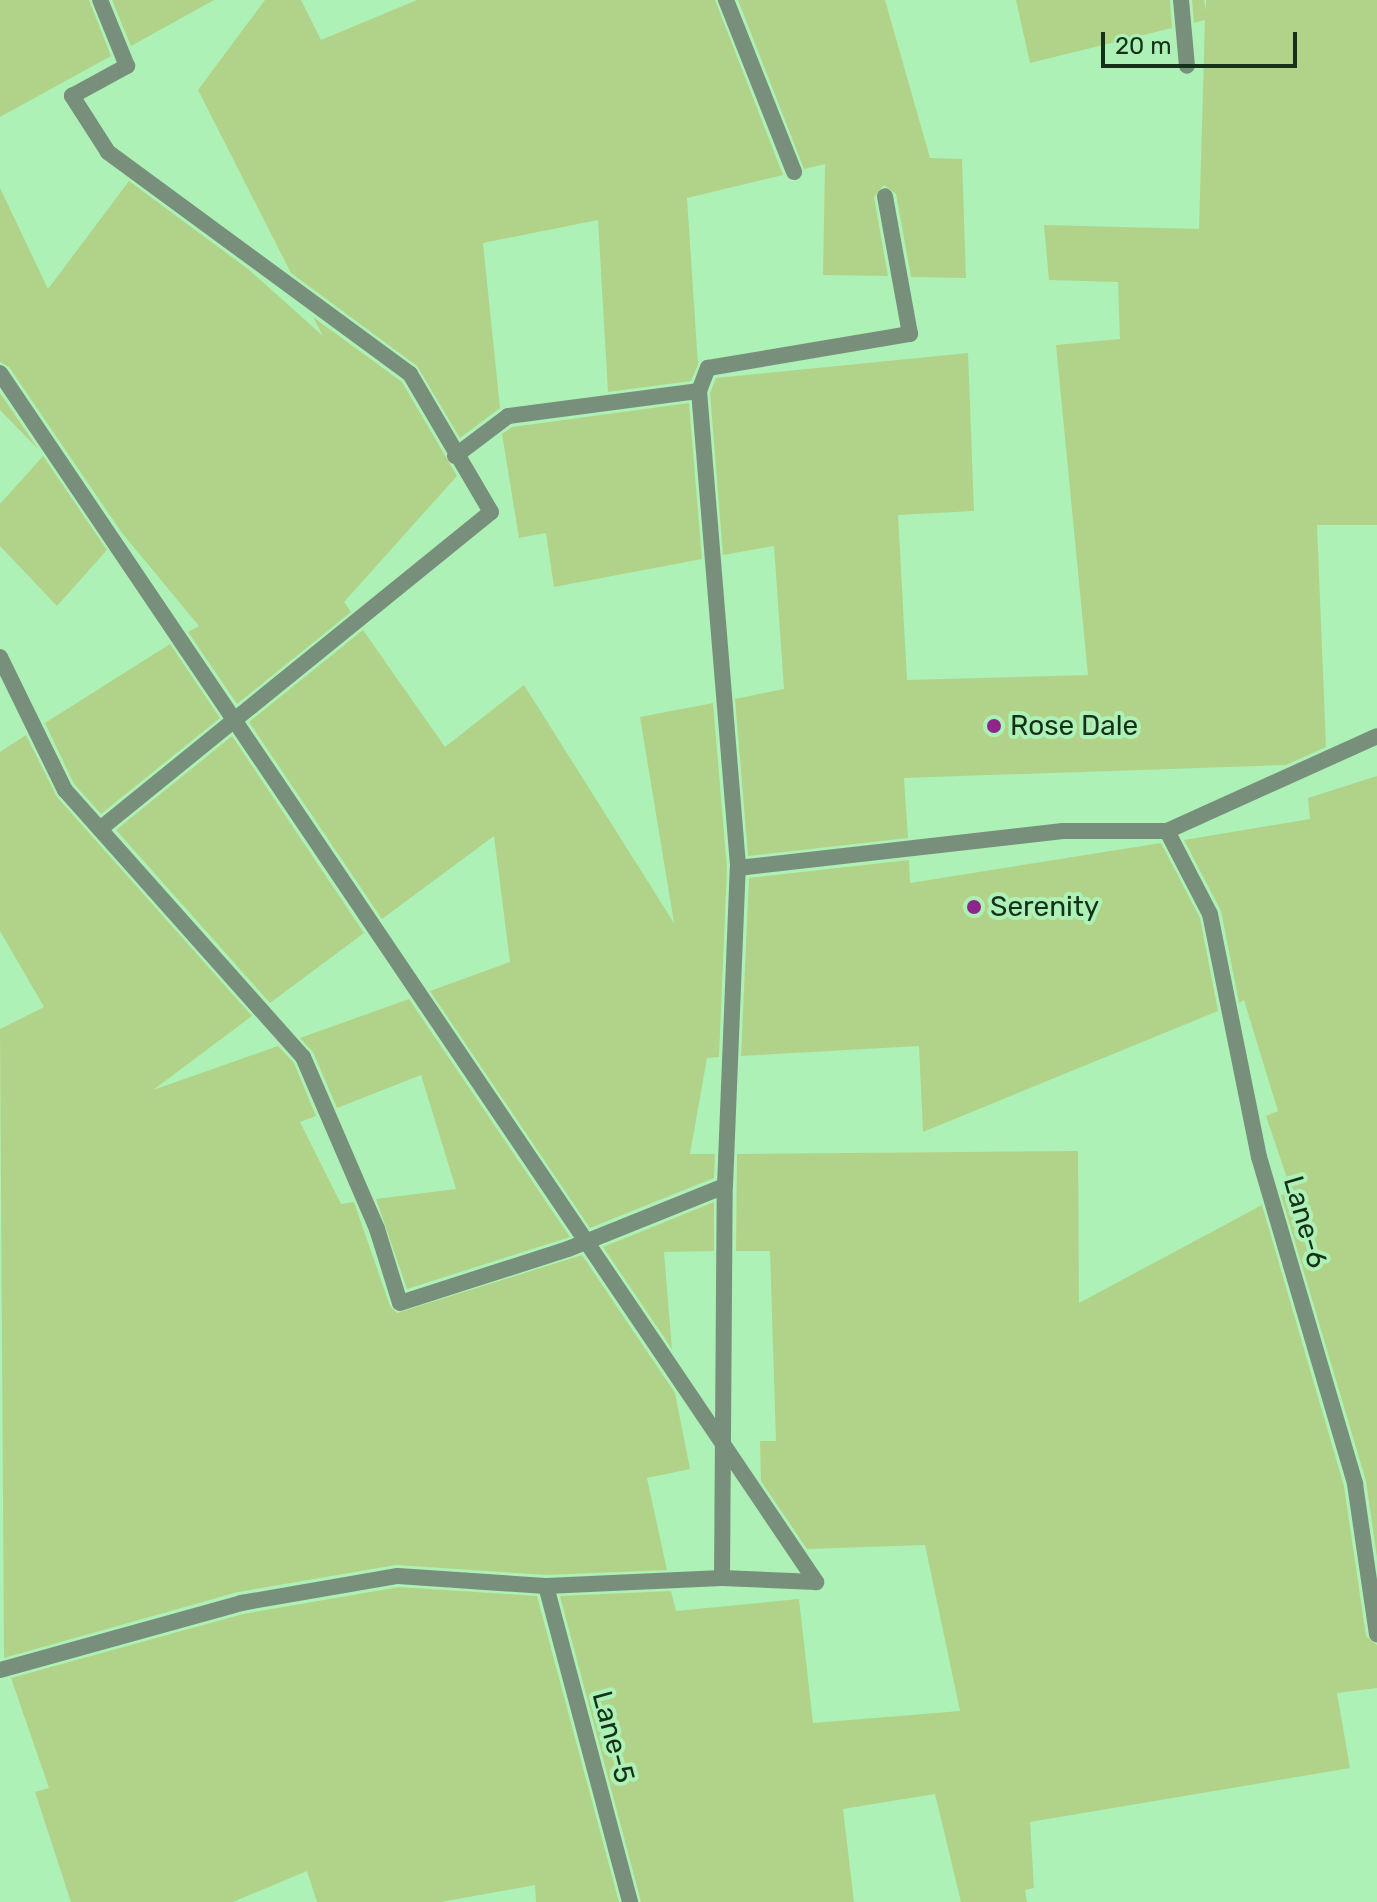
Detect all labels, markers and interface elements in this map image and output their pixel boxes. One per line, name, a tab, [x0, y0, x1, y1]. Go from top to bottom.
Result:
scale bar	[1105, 16, 1301, 66]
text: 20 m	[1115, 32, 1172, 60]
place label: Rose Dale	[1010, 709, 1138, 743]
marker: Rose Dale	[985, 717, 1003, 735]
place label: Serenity	[990, 890, 1099, 924]
marker: Serenity	[965, 898, 983, 916]
street label: Lane-6	[1276, 1172, 1334, 1272]
street label: Lane-5	[585, 1687, 641, 1787]

